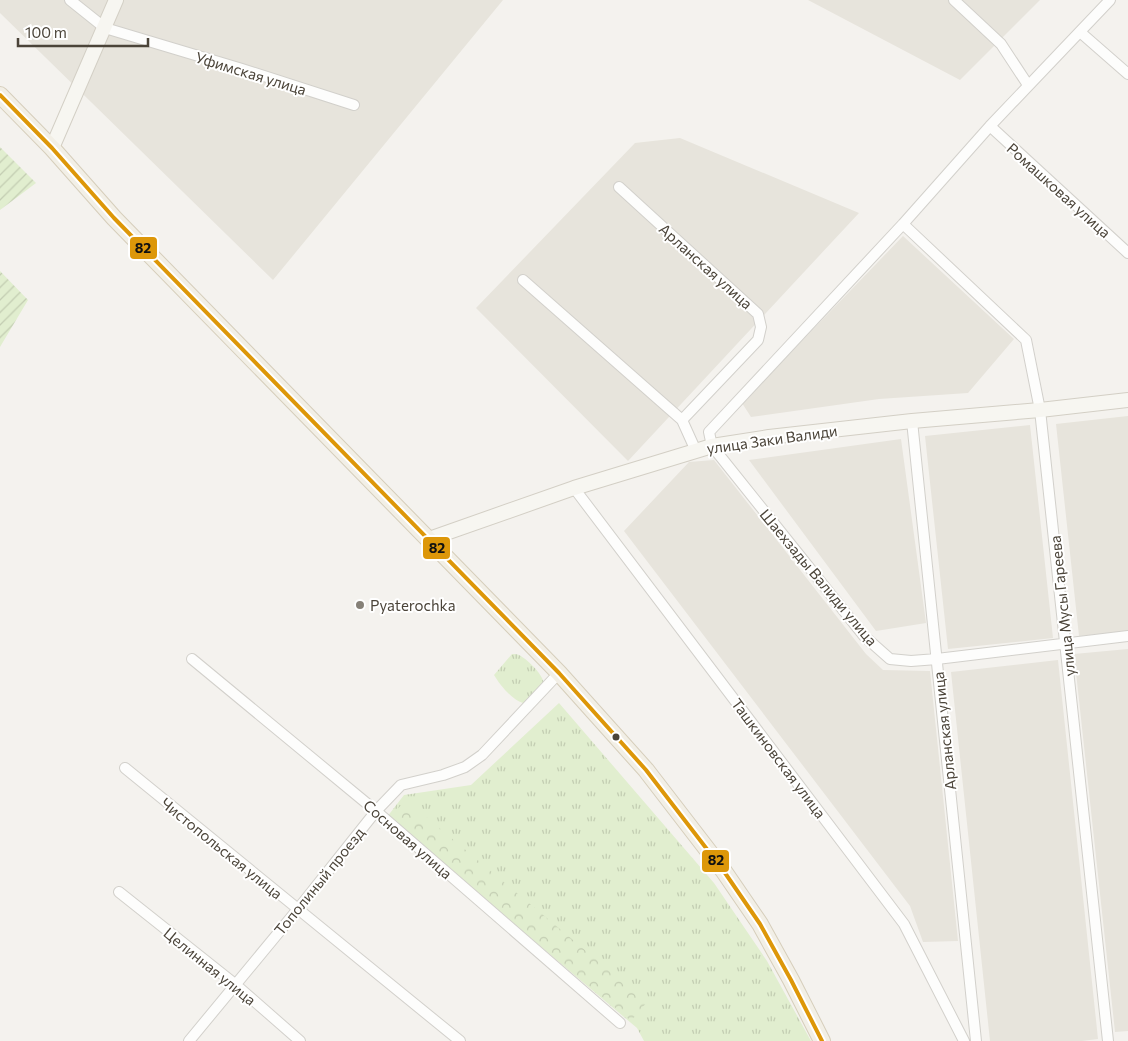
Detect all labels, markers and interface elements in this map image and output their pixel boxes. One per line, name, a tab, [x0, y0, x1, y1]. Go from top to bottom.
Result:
scale bar	[18, 15, 148, 47]
text: 100 m	[25, 23, 67, 41]
street label: Уфимская улица	[193, 48, 309, 98]
street label: Ромашковая улица	[1004, 139, 1114, 241]
street label: Арланская улица	[656, 219, 756, 313]
line badge: 82	[129, 236, 158, 260]
text: 82	[135, 239, 151, 256]
street label: улица Заки Валиди	[705, 421, 839, 457]
street label: Шаехзады Валиди улица	[757, 505, 881, 649]
street label: улица Мусы Гареева	[1046, 535, 1078, 677]
line badge: 82	[422, 536, 451, 560]
text: 82	[429, 539, 445, 556]
place label: Pyaterochka	[370, 596, 456, 614]
marker: Pyaterochka	[354, 599, 366, 611]
street label: Арланская улица	[929, 671, 959, 791]
street label: Ташкиновская улица	[728, 694, 830, 822]
unlabelled marker	[611, 732, 621, 742]
street label: Чистопольская улица	[158, 794, 286, 902]
street label: Сосновая улица	[360, 796, 456, 882]
street label: Тополиный проезд	[270, 823, 368, 938]
line badge: 82	[701, 849, 730, 873]
text: 82	[708, 851, 724, 868]
street label: Целинная улица	[160, 923, 260, 1009]

